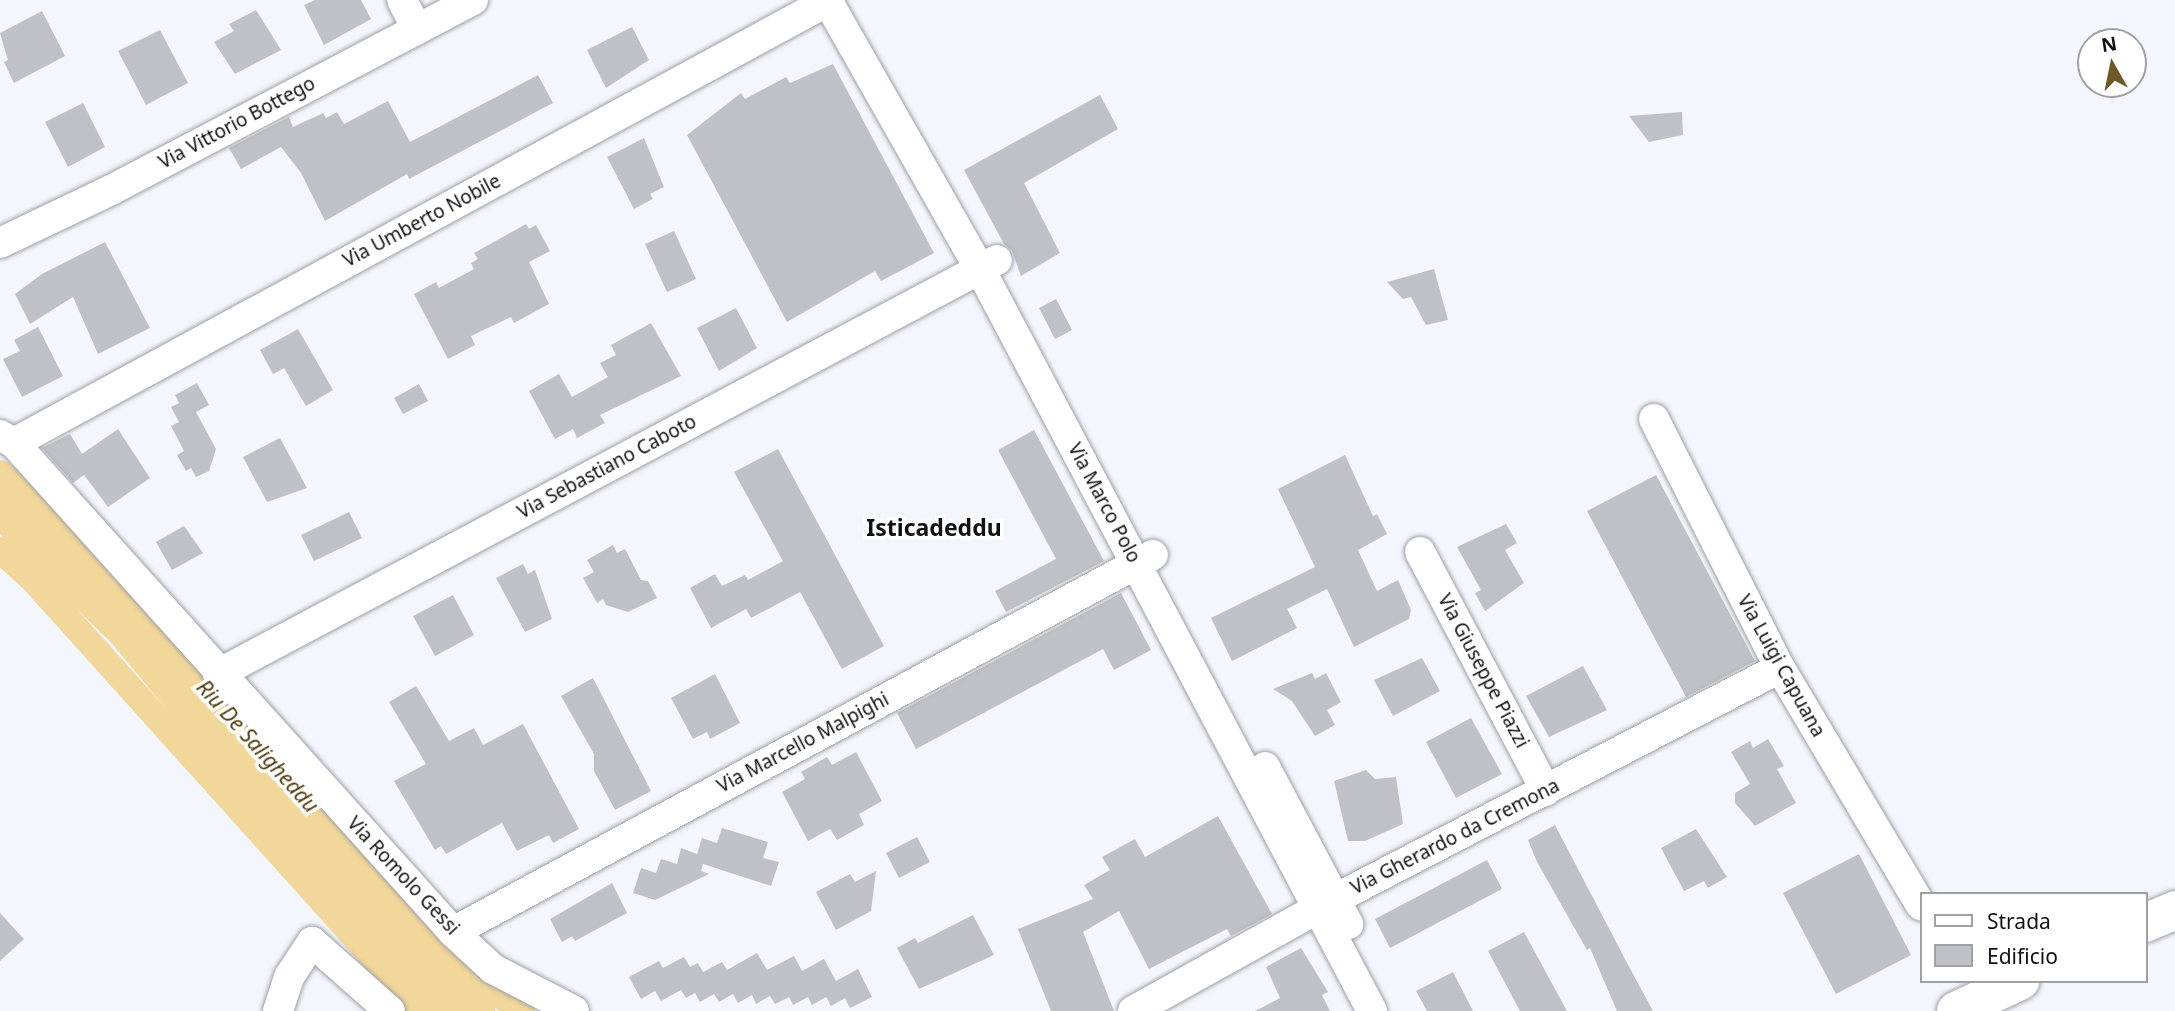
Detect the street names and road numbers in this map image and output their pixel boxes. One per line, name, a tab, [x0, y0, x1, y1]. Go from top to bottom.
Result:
street label: Via Vittorio Bottego	[155, 72, 319, 174]
street label: Via Umberto Nobile	[339, 170, 505, 272]
street label: Via Sebastiano Caboto	[514, 410, 700, 524]
street label: Via Marco Polo	[1063, 439, 1145, 567]
street label: Via Giuseppe Piazzi	[1433, 590, 1533, 752]
street label: Via Luigi Capuana	[1732, 591, 1830, 741]
street label: Via Marcello Malpighi	[713, 688, 893, 798]
street label: Via Gherardo da Cremona	[1347, 774, 1563, 900]
street label: Via Romolo Gessi	[342, 812, 464, 940]

